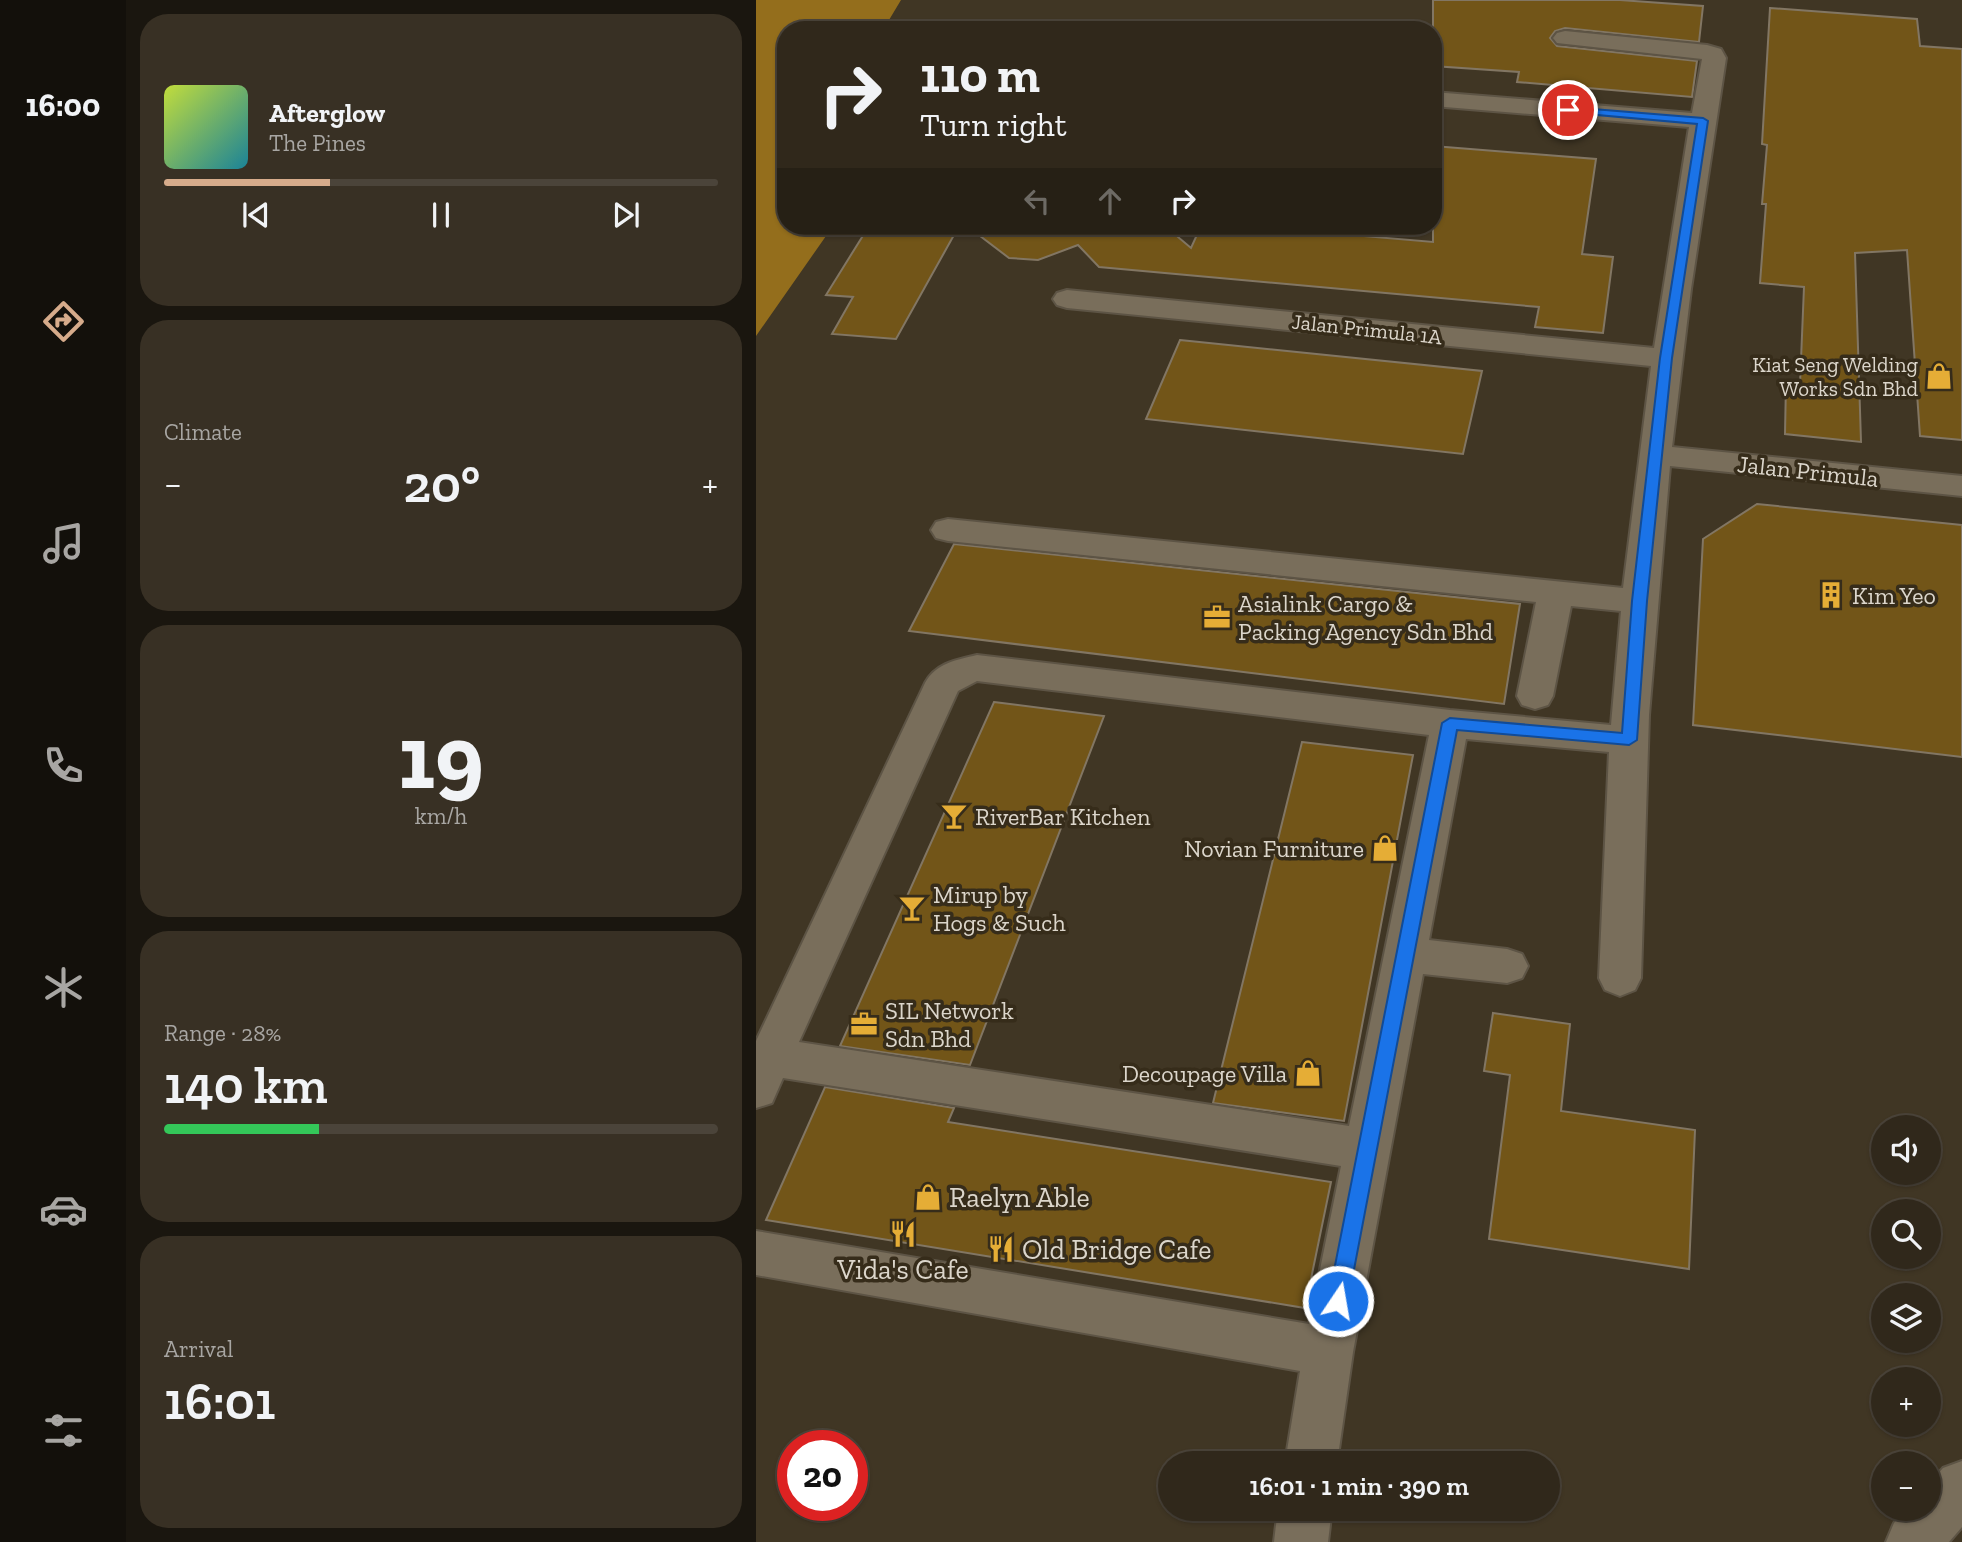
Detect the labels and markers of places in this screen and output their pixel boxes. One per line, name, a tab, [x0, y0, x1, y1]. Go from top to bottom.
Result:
pin	[1538, 80, 1598, 140]
place label: Kiat Seng Welding Works Sdn Bhd	[1752, 352, 1918, 401]
shop icon: Kiat Seng Welding Works Sdn Bhd	[1924, 361, 1954, 391]
building icon: Kim Yeo	[1816, 580, 1846, 610]
place label: Kim Yeo	[1852, 581, 1936, 610]
place label: Asialink Cargo & Packing Agency Sdn Bhd	[1238, 589, 1493, 646]
office icon: Asialink Cargo & Packing Agency Sdn Bhd	[1202, 602, 1232, 632]
bar icon: RiverBar Kitchen	[939, 801, 969, 831]
place label: RiverBar Kitchen	[975, 802, 1151, 831]
shop icon: Novian Furniture	[1370, 833, 1400, 863]
place label: Novian Furniture	[1184, 834, 1364, 863]
place label: Mirup by Hogs & Such	[933, 880, 1066, 937]
bar icon: Mirup by Hogs & Such	[897, 893, 927, 923]
place label: SIL Network Sdn Bhd	[885, 996, 1014, 1053]
office icon: SIL Network Sdn Bhd	[849, 1009, 879, 1039]
shop icon: Decoupage Villa	[1293, 1058, 1323, 1088]
place label: Decoupage Villa	[1122, 1059, 1287, 1088]
place label: Raelyn Able	[949, 1181, 1090, 1214]
shop icon: Raelyn Able	[913, 1182, 943, 1212]
restaurant icon: Vida's Cafe	[888, 1219, 918, 1249]
place label: Old Bridge Cafe	[1022, 1233, 1212, 1266]
restaurant icon: Old Bridge Cafe	[986, 1234, 1016, 1264]
place label: Vida's Cafe	[836, 1253, 969, 1286]

